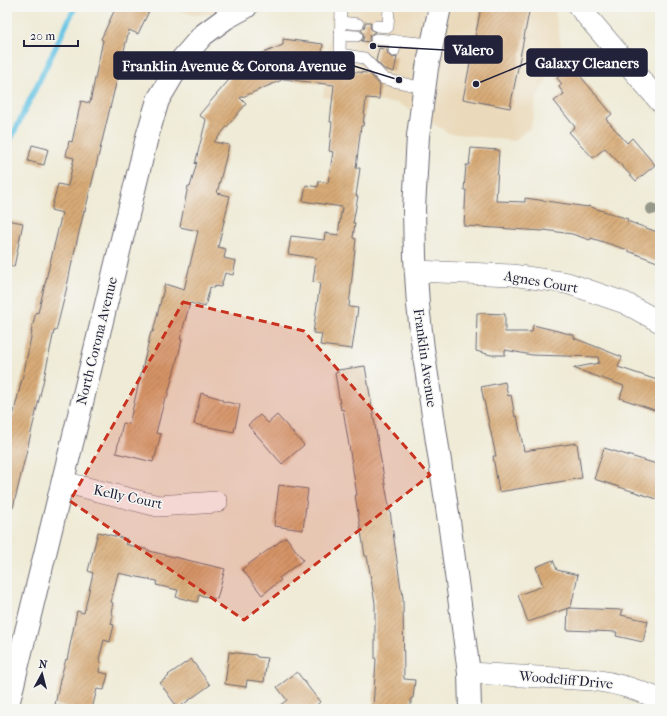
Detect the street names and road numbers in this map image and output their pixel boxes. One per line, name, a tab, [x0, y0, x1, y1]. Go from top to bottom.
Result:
street label: Agnes Court	[502, 267, 579, 297]
street label: North Corona Avenue	[73, 275, 121, 407]
street label: Franklin Avenue	[410, 307, 440, 409]
street label: Kelly Court	[92, 481, 164, 513]
street label: Woodcliff Drive	[517, 667, 614, 693]

